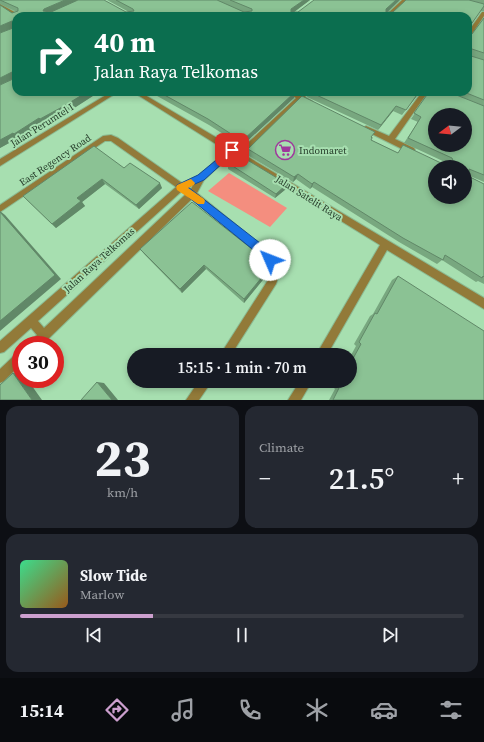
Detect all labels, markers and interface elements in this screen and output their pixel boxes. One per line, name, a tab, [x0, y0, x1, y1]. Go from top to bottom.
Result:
text: 40 m	[94, 23, 156, 61]
icon: right	[28, 28, 80, 80]
text: Jalan Raya Telkomas	[94, 59, 258, 84]
street label: Jalan Perumtel I	[7, 100, 76, 150]
north arrow	[428, 108, 472, 152]
map controls	[428, 108, 472, 204]
street label: East Regency Road	[17, 131, 94, 189]
pin	[215, 133, 249, 167]
icon: arrive	[221, 139, 243, 161]
supermarket icon: Indomaret	[274, 139, 296, 161]
place label: Indomaret	[299, 144, 347, 157]
button: sound	[428, 160, 472, 204]
street label: Jalan Satelit Raya	[272, 172, 346, 224]
street label: Jalan Raya Telkomas	[60, 225, 137, 296]
position arrow	[249, 239, 291, 281]
speed limit sign: 30	[12, 336, 64, 388]
text: 15:15 · 1 min · 70 m	[177, 357, 307, 378]
text: 23	[94, 422, 151, 493]
text: Climate	[259, 439, 304, 456]
text: 21.5°	[329, 458, 394, 499]
text: −	[259, 463, 271, 493]
text: +	[452, 463, 464, 493]
text: km/h	[107, 484, 138, 501]
text: Slow Tide	[80, 565, 147, 586]
text: Marlow	[80, 586, 124, 603]
icon: previous	[83, 624, 105, 646]
icon: pause	[231, 624, 253, 646]
icon: next	[379, 624, 401, 646]
icon: directions	[103, 696, 131, 724]
icon: music	[169, 696, 197, 724]
icon: phone	[236, 696, 264, 724]
icon: climate	[303, 696, 331, 724]
icon: car	[370, 696, 398, 724]
icon: filters	[437, 696, 465, 724]
text: 15:14	[19, 698, 64, 723]

